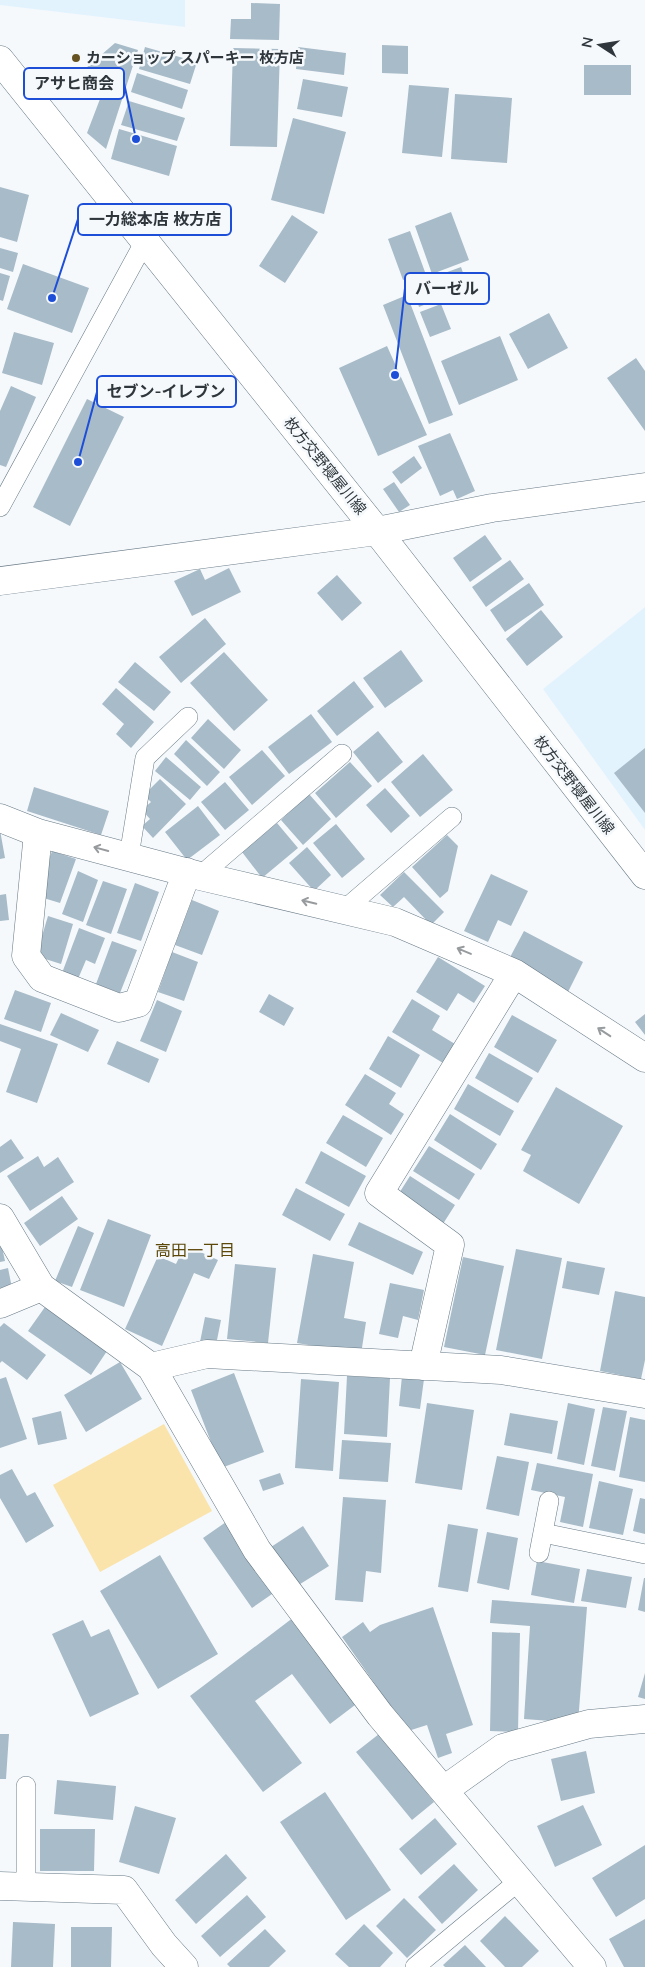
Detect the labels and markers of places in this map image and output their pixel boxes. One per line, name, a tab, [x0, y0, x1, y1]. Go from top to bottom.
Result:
place label: カーショップ スパーキー 枚方店	[86, 48, 304, 67]
marker: カーショップ スパーキー 枚方店	[70, 52, 82, 64]
callout: アサヒ商会	[24, 68, 124, 99]
callout: 一力総本店 枚方店	[78, 204, 231, 235]
callout: バーゼル	[405, 273, 489, 304]
callout: セブン-イレブン	[97, 376, 236, 407]

